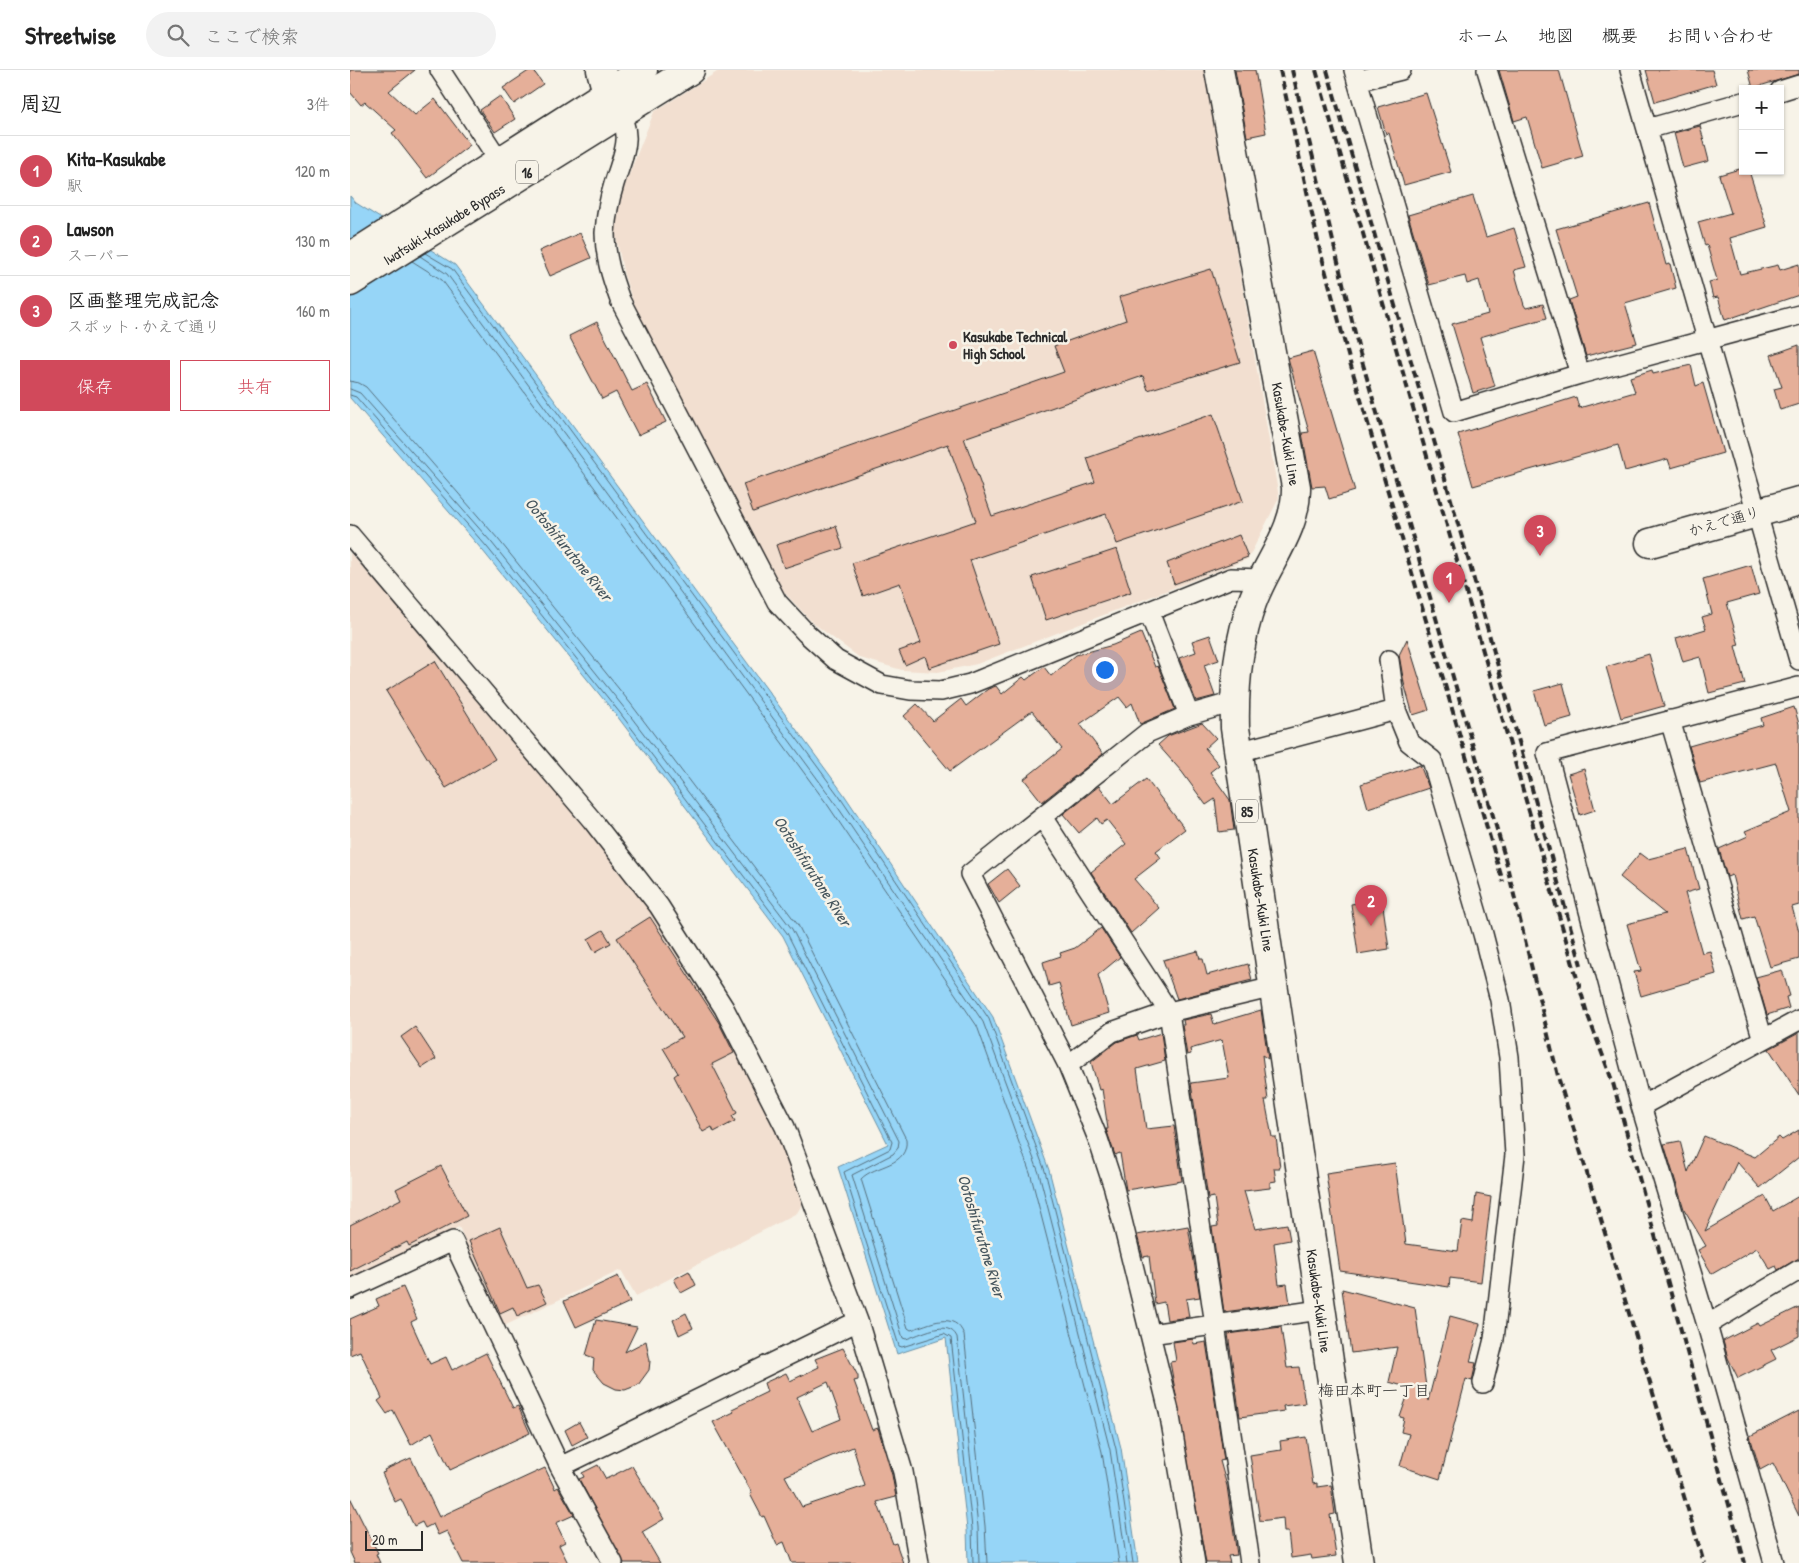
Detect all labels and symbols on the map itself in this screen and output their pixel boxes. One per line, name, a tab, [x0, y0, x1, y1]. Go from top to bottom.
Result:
road number: 16	[516, 160, 538, 184]
street label: Iwatsuki-Kasukabe Bypass	[379, 178, 509, 270]
place label: Kasukabe Technical High School	[963, 326, 1068, 365]
marker: Kasukabe Technical High School	[947, 339, 959, 351]
street label: Kasukabe-Kuki Line	[1267, 381, 1305, 487]
water label: Ootoshifurutone River	[520, 493, 619, 607]
street label: かえで通り	[1686, 501, 1762, 541]
pin: 3	[1524, 515, 1556, 556]
pin: 1	[1433, 562, 1465, 603]
your location	[1092, 657, 1118, 683]
road number: 85	[1236, 799, 1258, 822]
water label: Ootoshifurutone River	[769, 812, 858, 932]
street label: Kasukabe-Kuki Line	[1242, 847, 1280, 953]
pin: 2	[1355, 885, 1387, 926]
water label: Ootoshifurutone River	[953, 1172, 1012, 1302]
street label: Kasukabe-Kuki Line	[1301, 1248, 1337, 1354]
district label: 梅田本町一丁目	[1318, 1379, 1430, 1401]
scale bar	[365, 1528, 422, 1551]

